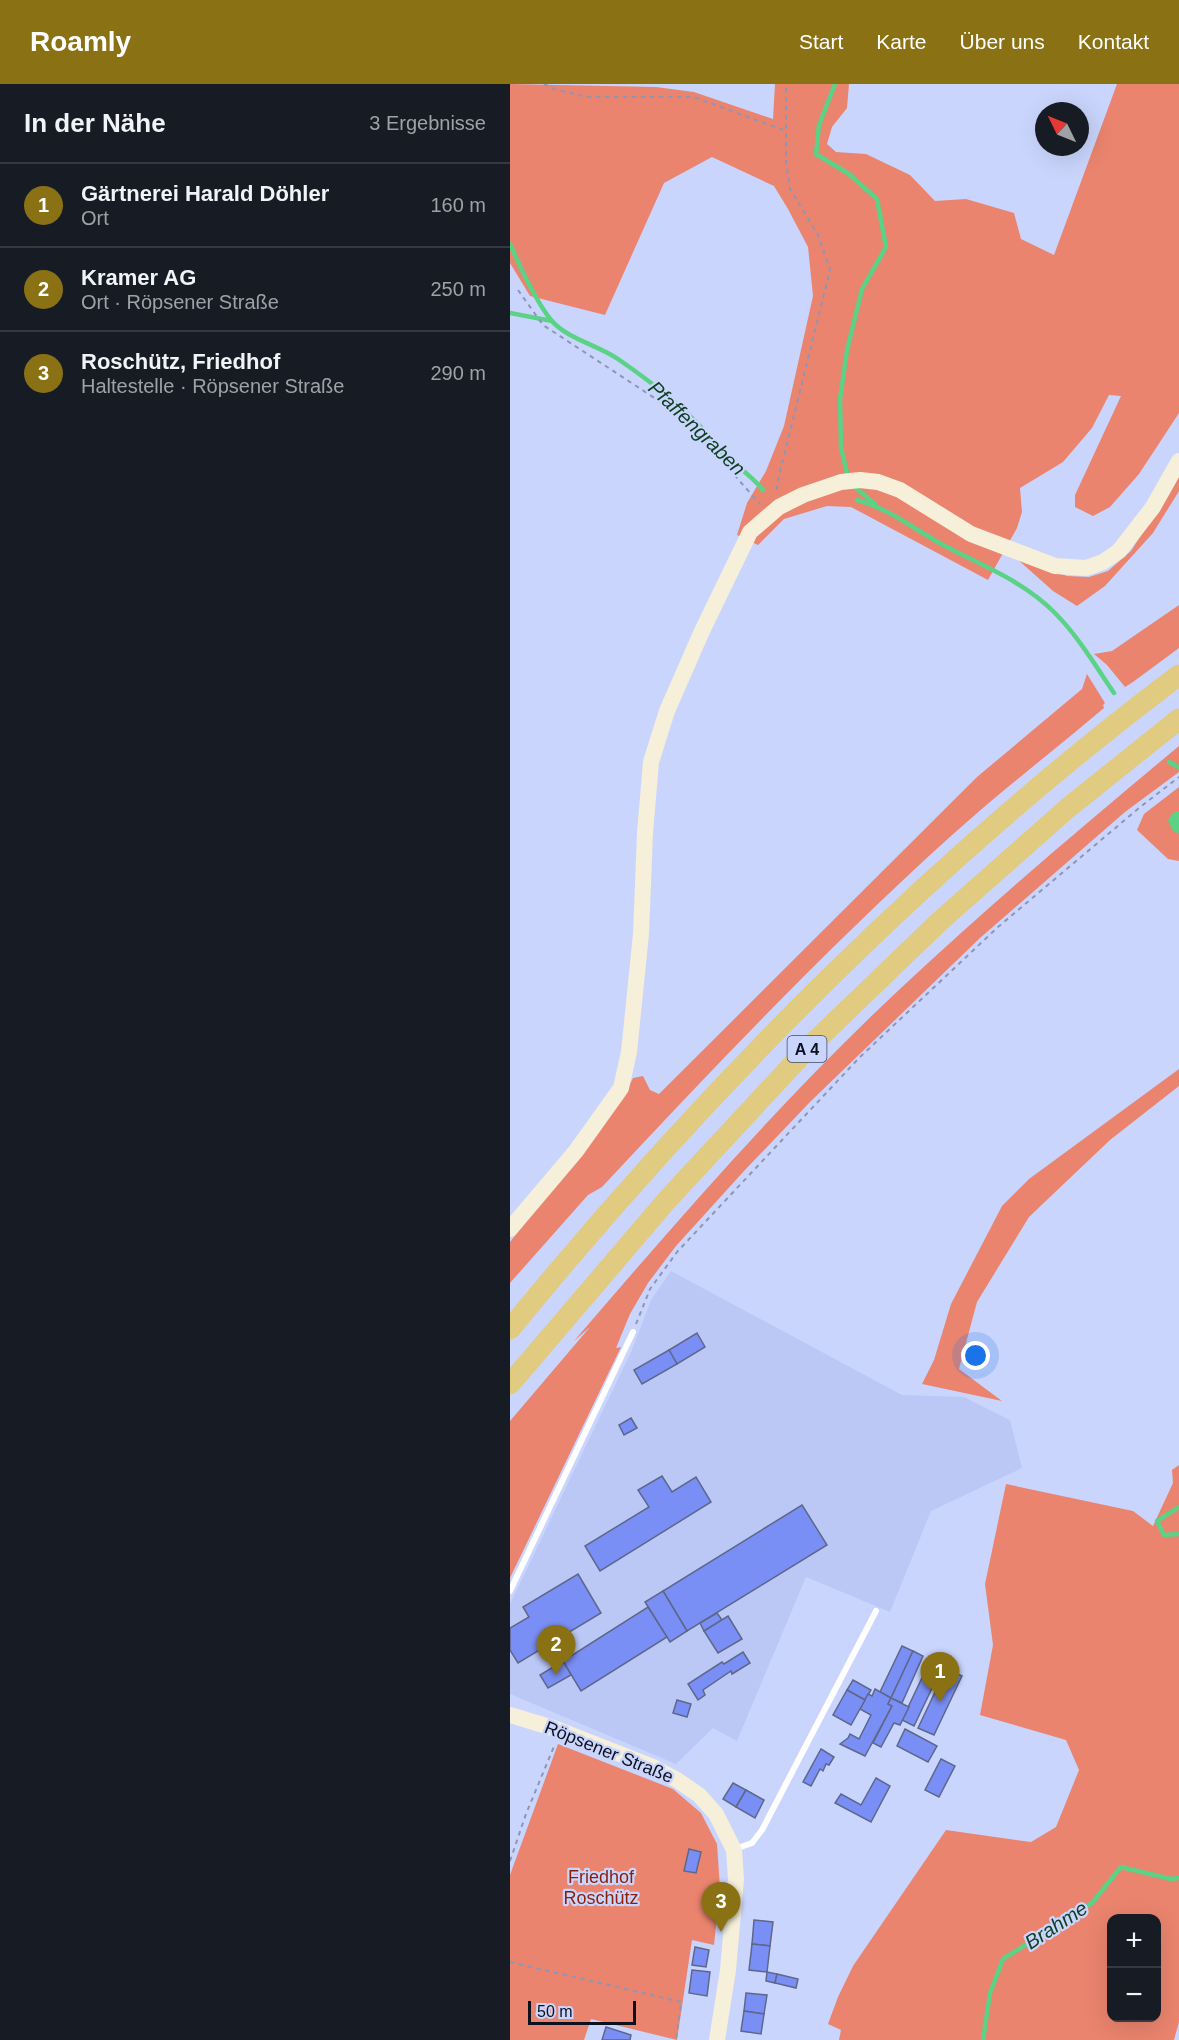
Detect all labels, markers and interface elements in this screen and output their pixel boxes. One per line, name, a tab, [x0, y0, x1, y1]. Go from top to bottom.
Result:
text: Roamly	[30, 26, 131, 57]
text: Start	[799, 30, 843, 53]
text: Karte	[876, 30, 927, 53]
text: Über uns	[960, 30, 1045, 53]
text: Kontakt	[1078, 30, 1149, 53]
north arrow	[1035, 102, 1089, 156]
text: In der Nähe	[24, 108, 166, 138]
text: 3 Ergebnisse	[369, 112, 486, 134]
text: Gärtnerei Harald Döhler	[81, 181, 329, 206]
text: 1	[38, 194, 49, 216]
text: 160 m	[430, 194, 486, 216]
text: Ort	[81, 207, 109, 229]
text: Kramer AG	[81, 265, 196, 290]
text: 2	[38, 278, 49, 300]
text: 250 m	[430, 278, 486, 300]
text: Ort · Röpsener Straße	[81, 291, 279, 313]
text: Roschütz, Friedhof	[81, 349, 280, 374]
text: 3	[38, 362, 49, 384]
text: 290 m	[430, 362, 486, 384]
text: Haltestelle · Röpsener Straße	[81, 375, 344, 397]
water label: Pfaffengraben	[644, 376, 750, 480]
road number: A 4	[788, 1036, 826, 1062]
your location	[961, 1341, 990, 1370]
pin: 2	[536, 1626, 576, 1675]
pin: 1	[920, 1652, 960, 1702]
street label: Röpsener Straße	[542, 1717, 676, 1787]
park label: Friedhof Roschütz	[563, 1867, 639, 1908]
pin: 3	[702, 1882, 740, 1932]
water label: Brahme	[1021, 1897, 1091, 1953]
map controls	[1107, 1914, 1161, 2022]
button: +	[1107, 1914, 1161, 1968]
button: −	[1107, 1968, 1161, 2022]
scale bar	[528, 1998, 636, 2026]
text: 50 m	[537, 2003, 573, 2020]

